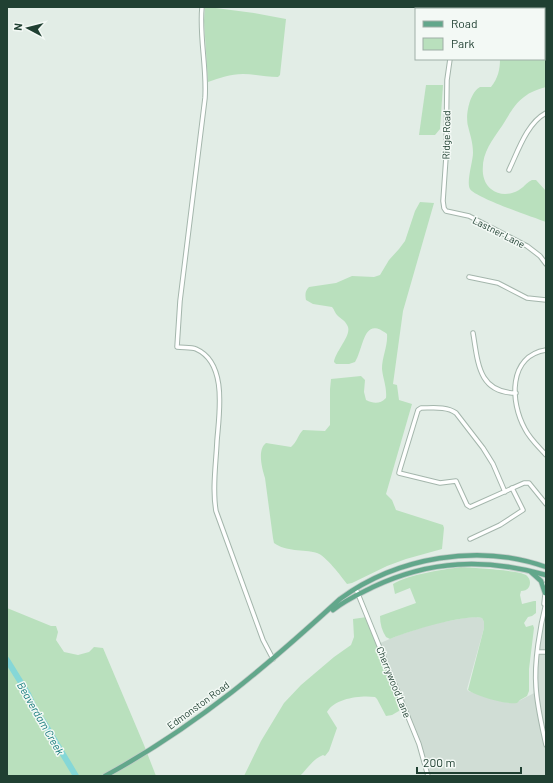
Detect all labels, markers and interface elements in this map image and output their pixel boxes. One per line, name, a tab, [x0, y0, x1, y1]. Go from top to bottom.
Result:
north arrow	[8, 8, 48, 48]
legend	[415, 8, 545, 60]
text: Road	[451, 16, 478, 30]
text: N	[11, 22, 24, 31]
text: Park	[451, 36, 475, 50]
street label: Ridge Road	[440, 110, 452, 160]
street label: Lastner Lane	[471, 214, 527, 250]
street label: Cherrywood Lane	[374, 645, 414, 719]
street label: Edmonston Road	[165, 678, 231, 732]
water label: Beaverdam Creek	[15, 679, 68, 757]
scale bar	[417, 749, 521, 775]
text: 200 m	[423, 755, 455, 769]

